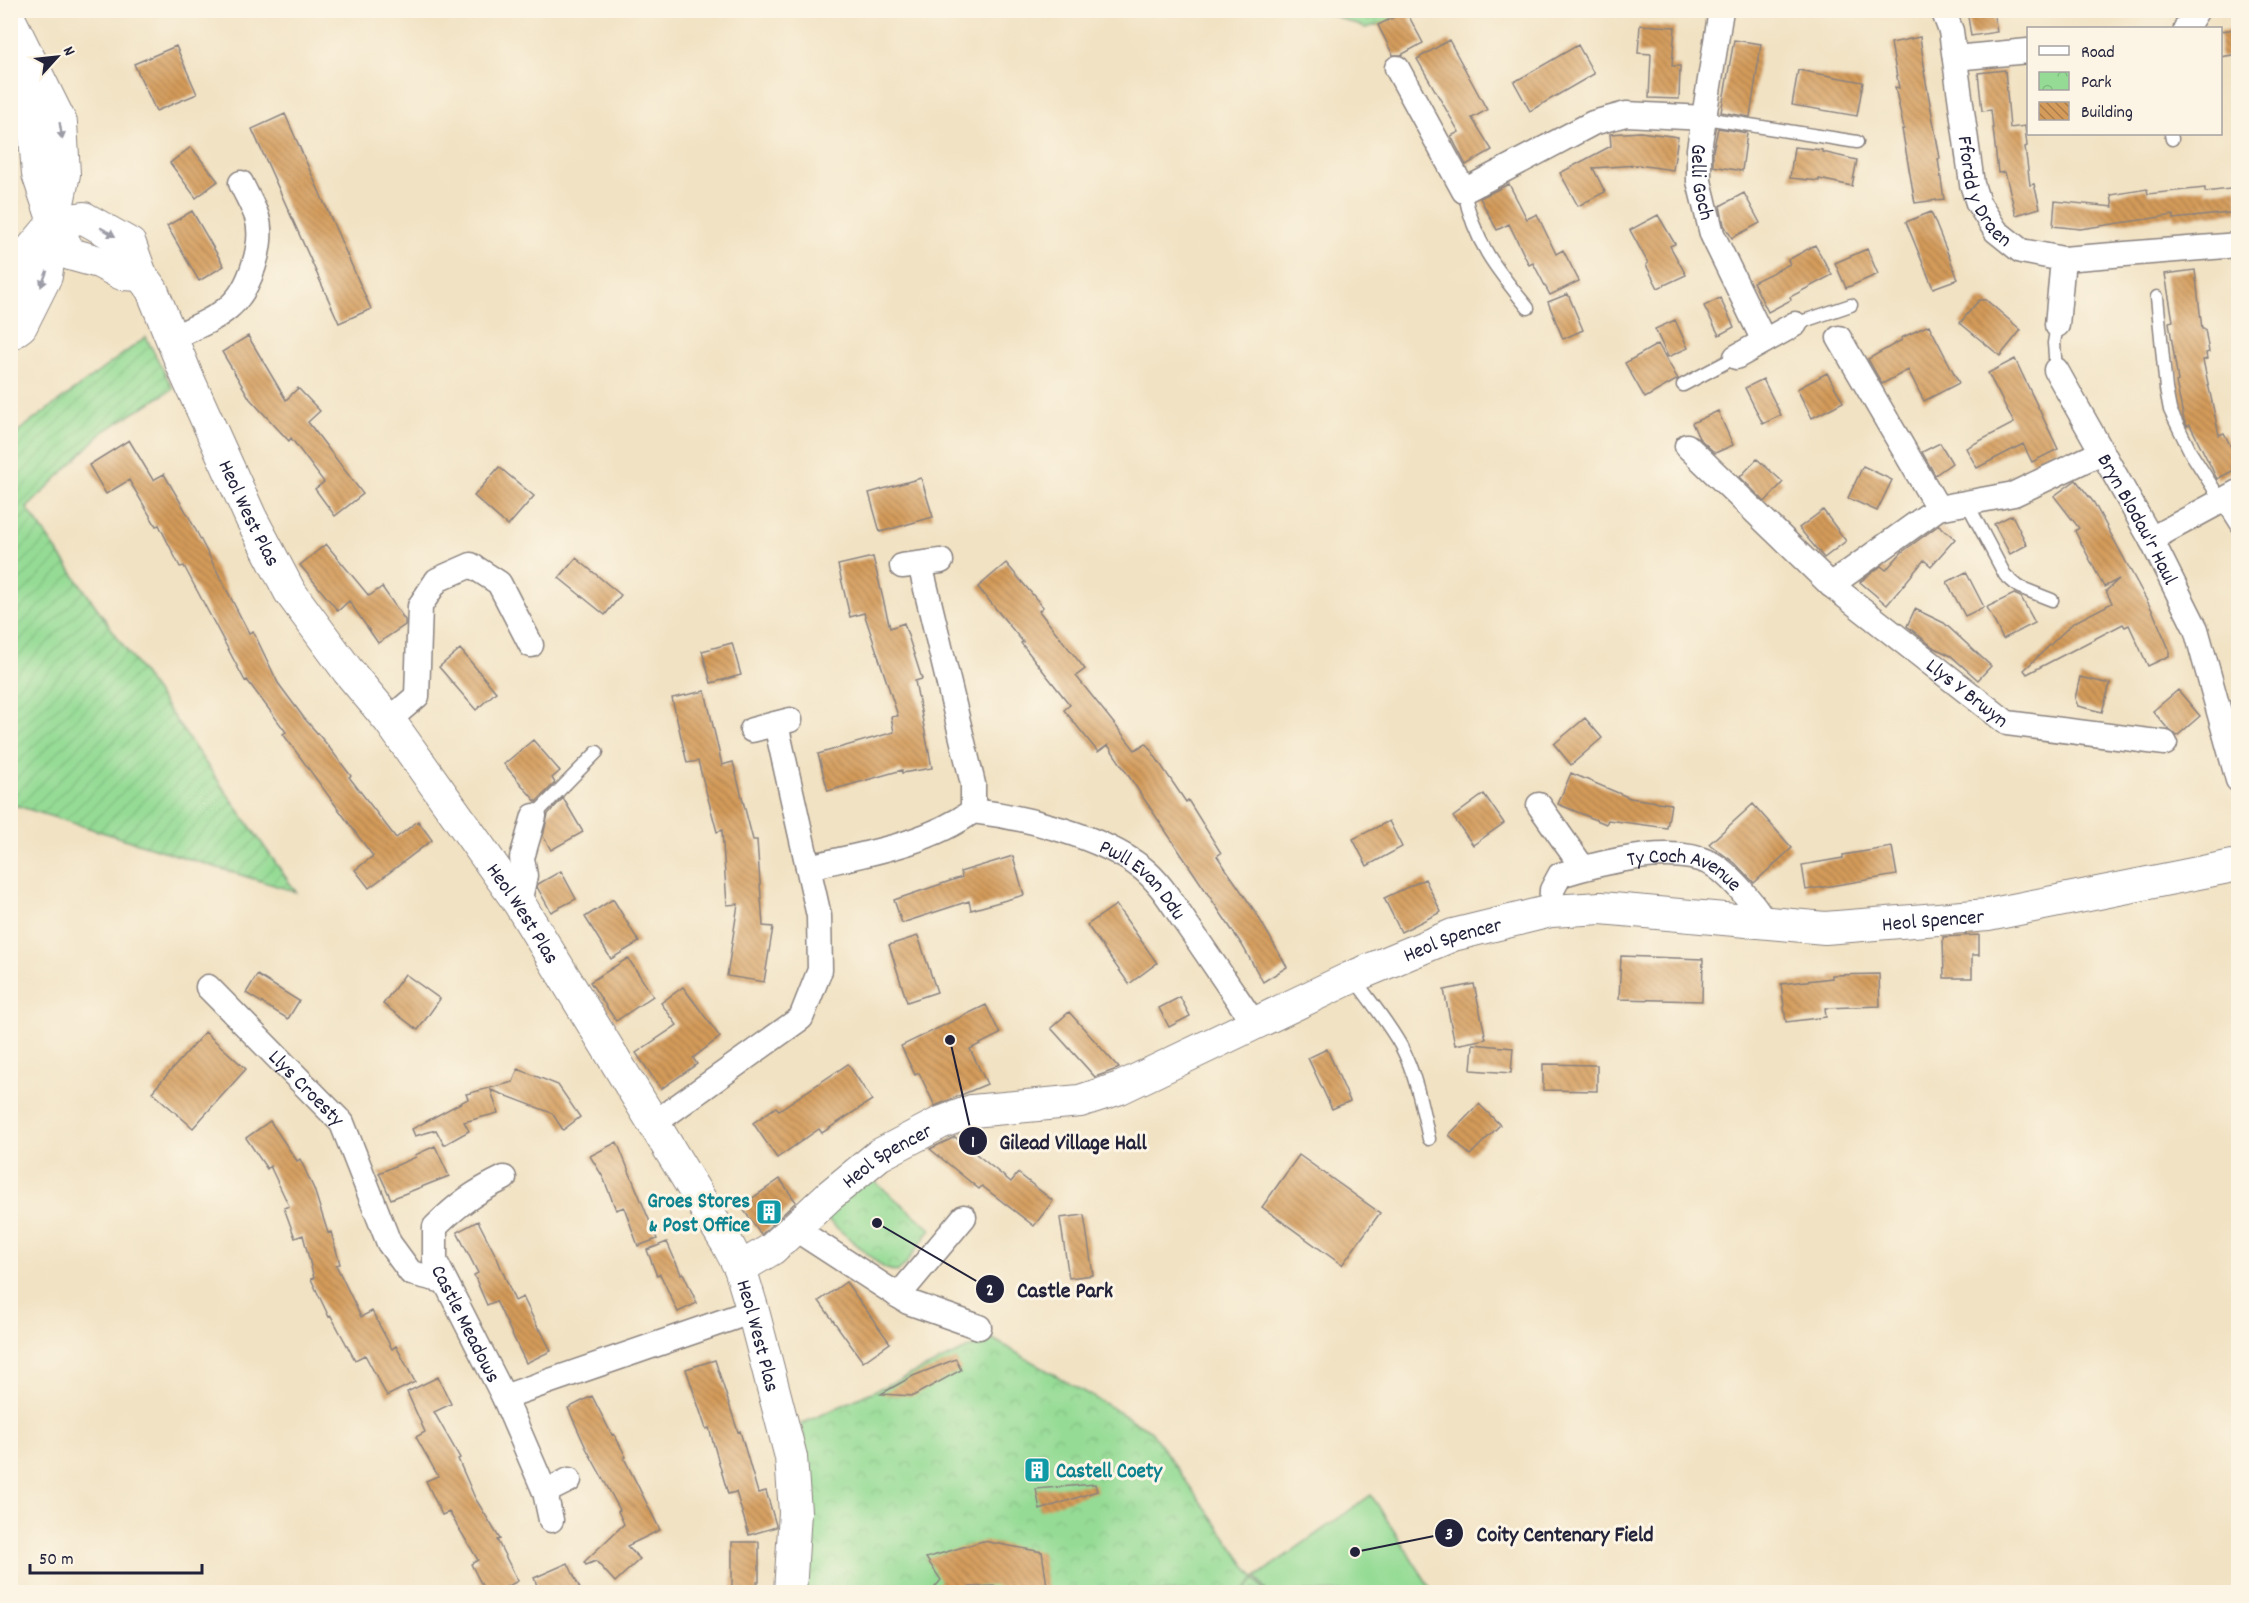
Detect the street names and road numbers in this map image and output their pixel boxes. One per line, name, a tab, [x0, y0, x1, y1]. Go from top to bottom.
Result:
street label: Ffordd y Draen	[1948, 134, 2017, 256]
street label: Gelli Goch	[1681, 144, 1720, 224]
street label: Bryn Blodau'r Haul	[2088, 449, 2184, 591]
street label: Heol West Plas	[209, 456, 286, 573]
street label: Llys Y Brwyn	[1918, 653, 2014, 737]
street label: Pwll Evan Ddu	[1094, 833, 1192, 927]
street label: Ty Coch Avenue	[1625, 843, 1747, 899]
street label: Heol West Plas	[477, 858, 565, 971]
street label: Heol Spencer	[1881, 903, 1986, 941]
street label: Heol Spencer	[1399, 912, 1505, 972]
street label: Llys Croesty	[260, 1044, 350, 1135]
street label: Heol Spencer	[837, 1118, 939, 1197]
street label: Castle Meadows	[421, 1260, 506, 1389]
street label: Heol West Plas	[726, 1276, 785, 1396]

